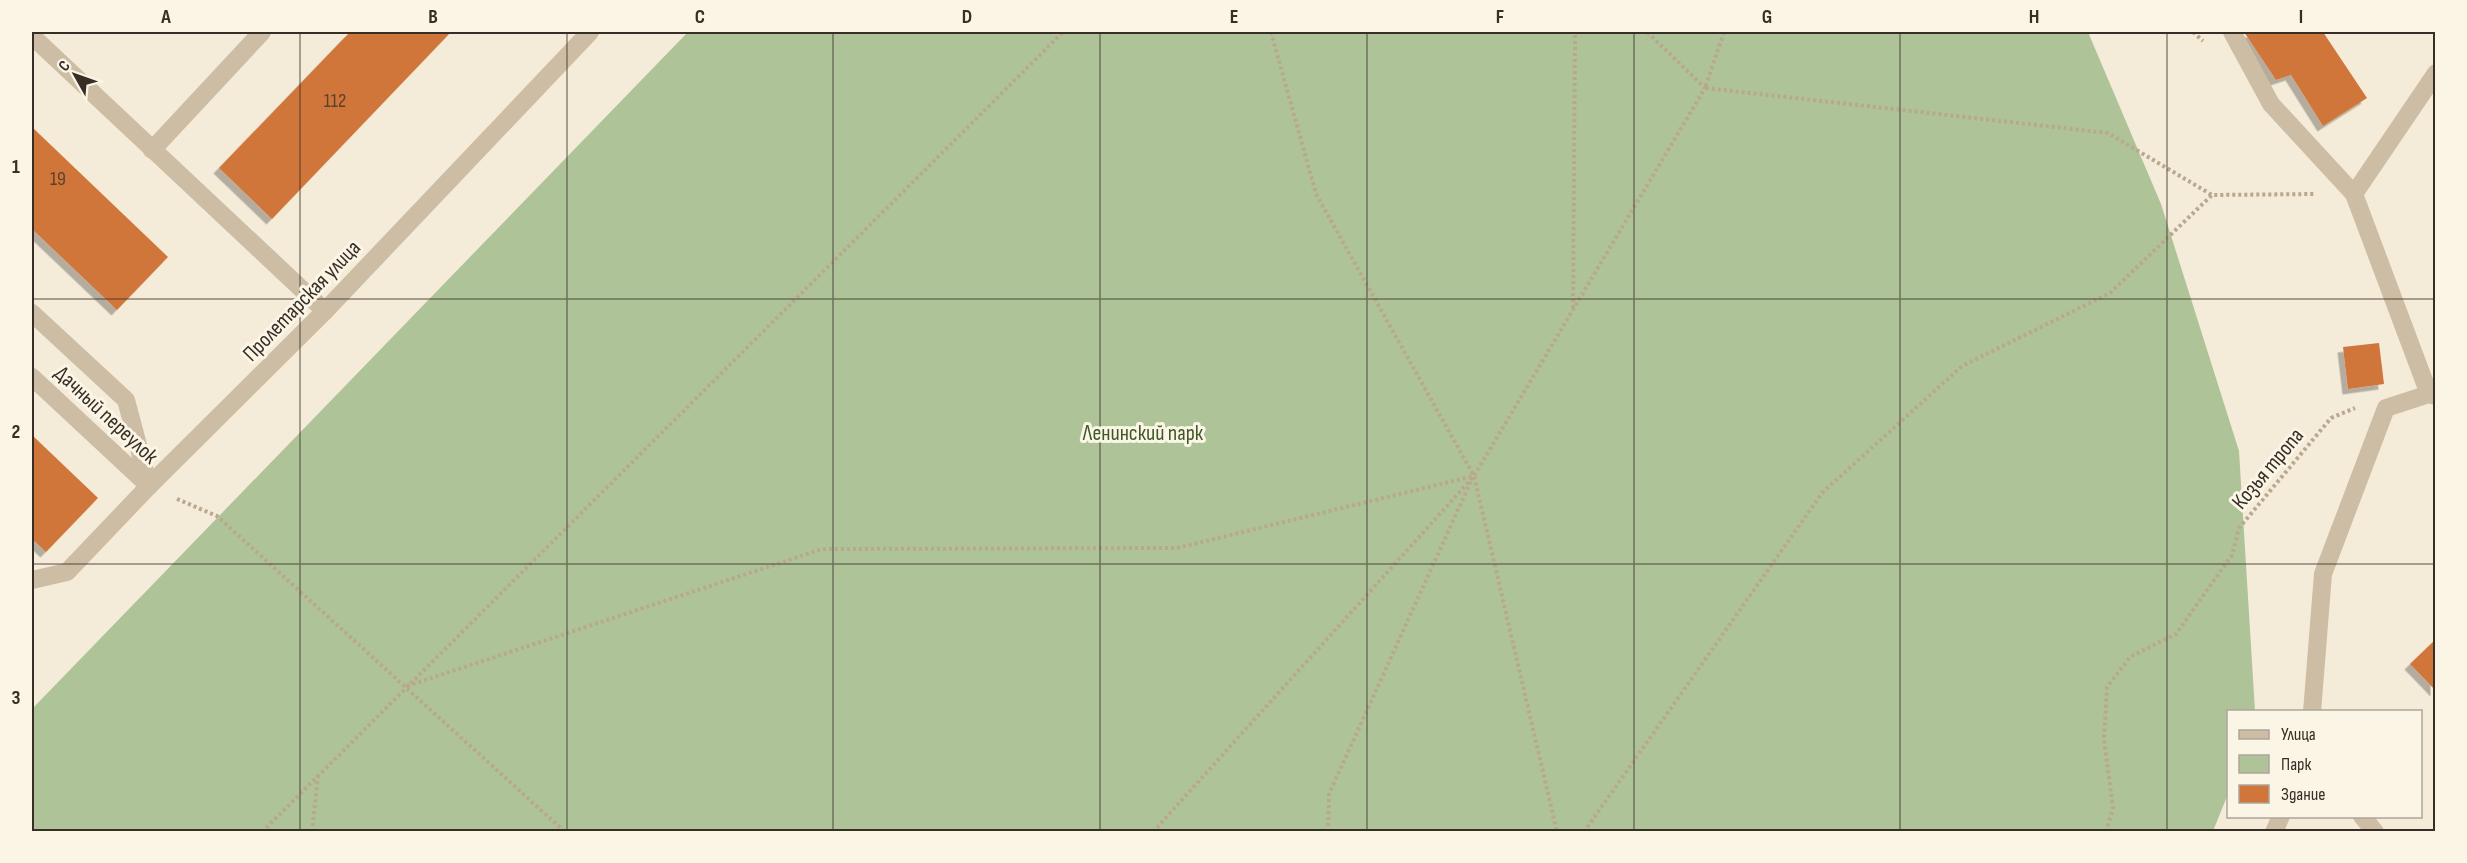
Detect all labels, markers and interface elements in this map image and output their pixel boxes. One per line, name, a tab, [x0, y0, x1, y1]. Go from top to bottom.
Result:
text: A	[160, 5, 171, 29]
text: B	[428, 5, 438, 29]
text: C	[695, 5, 705, 29]
text: D	[962, 5, 972, 29]
text: E	[1230, 5, 1238, 29]
text: F	[1496, 5, 1504, 29]
text: G	[1762, 5, 1772, 29]
text: H	[2029, 5, 2039, 29]
text: I	[2299, 5, 2303, 29]
north arrow	[45, 45, 105, 105]
text: С	[55, 57, 75, 76]
house number: 112	[324, 89, 346, 113]
text: 1	[12, 155, 20, 179]
house number: 19	[50, 167, 66, 191]
street label: Пролетарская улица	[237, 235, 367, 367]
street label: Дачный переулок	[48, 360, 164, 470]
text: 2	[12, 420, 20, 444]
park label: Ленинский парк	[1082, 420, 1204, 447]
street label: Козья тропа	[2226, 423, 2310, 515]
text: 3	[12, 686, 21, 710]
legend	[2227, 710, 2422, 818]
text: Улица	[2281, 724, 2316, 745]
text: Парк	[2281, 754, 2312, 775]
text: Здание	[2281, 784, 2326, 805]

